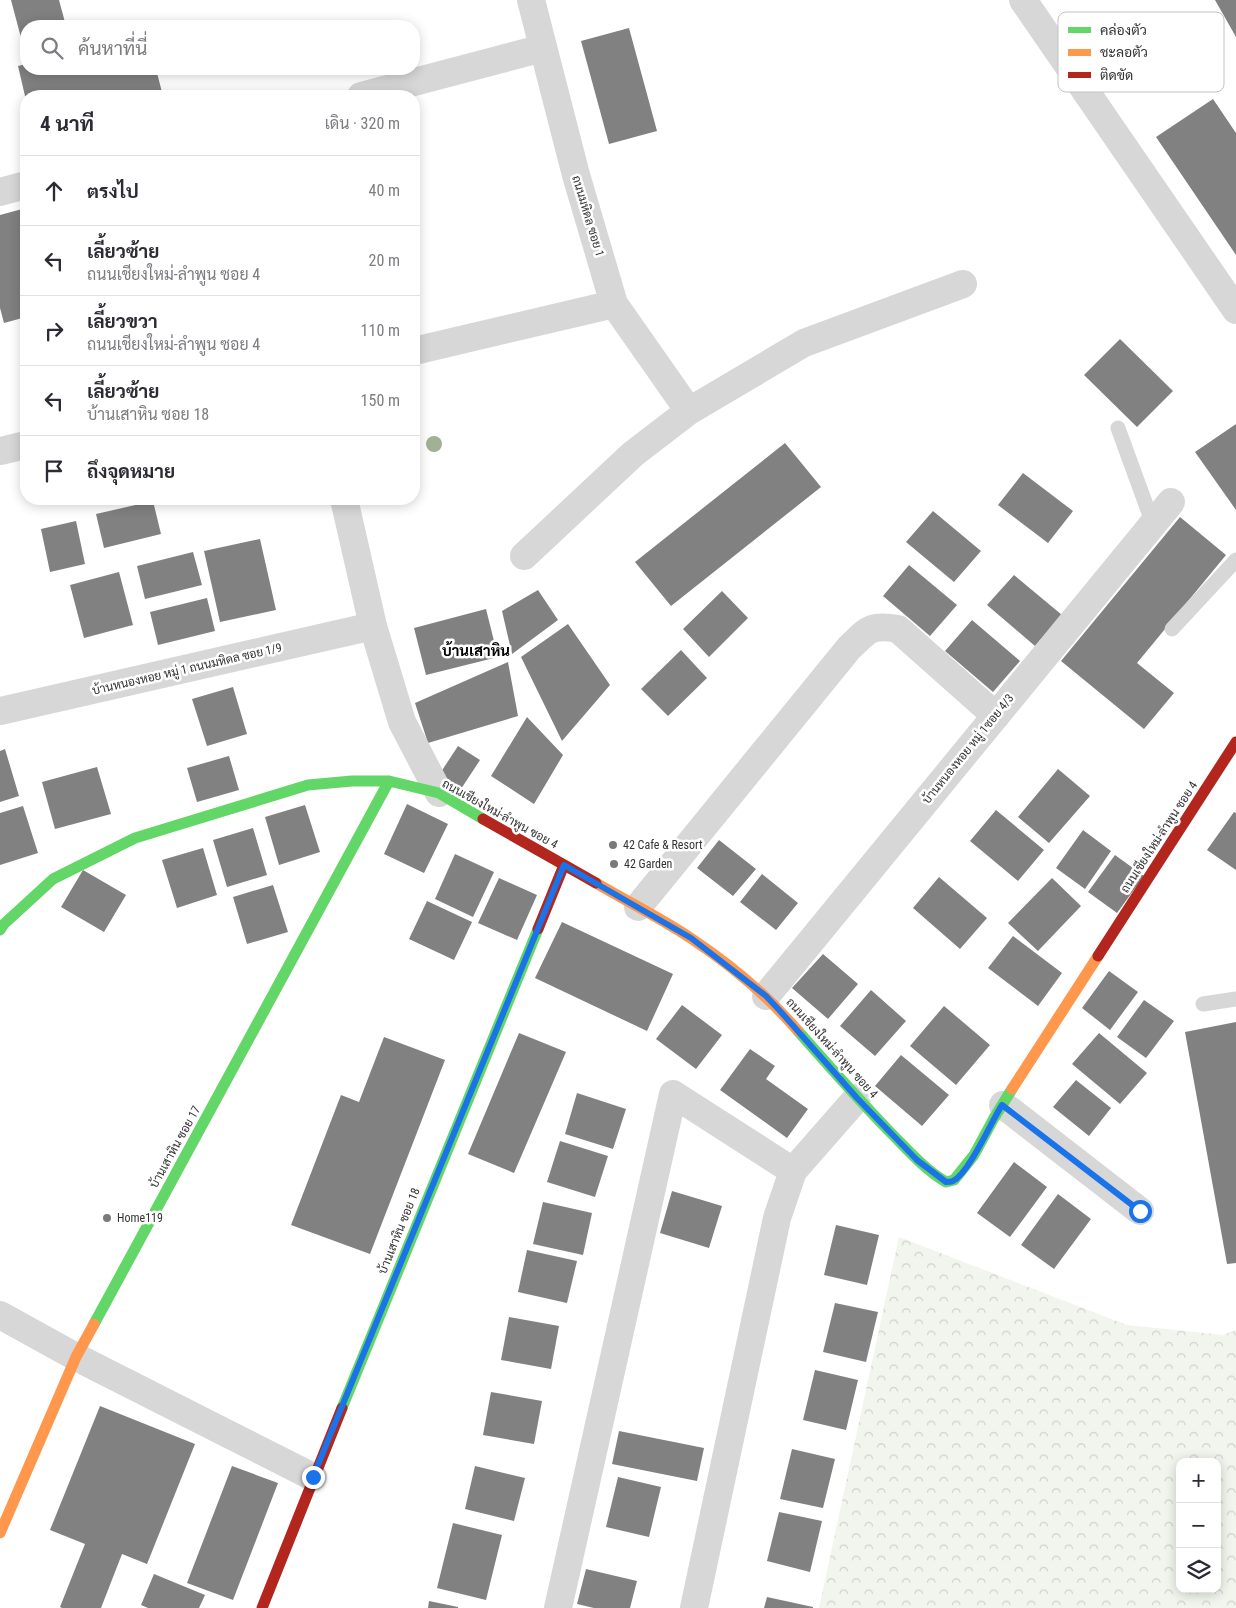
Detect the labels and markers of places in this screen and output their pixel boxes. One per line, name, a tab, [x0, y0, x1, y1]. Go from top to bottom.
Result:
place label: 42 Cafe & Resort	[623, 838, 703, 852]
marker: 42 Cafe & Resort	[607, 839, 619, 851]
place label: 42 Garden	[624, 857, 673, 871]
marker: 42 Garden	[608, 858, 620, 870]
place label: Home119	[117, 1211, 163, 1225]
marker: Home119	[101, 1212, 113, 1224]

